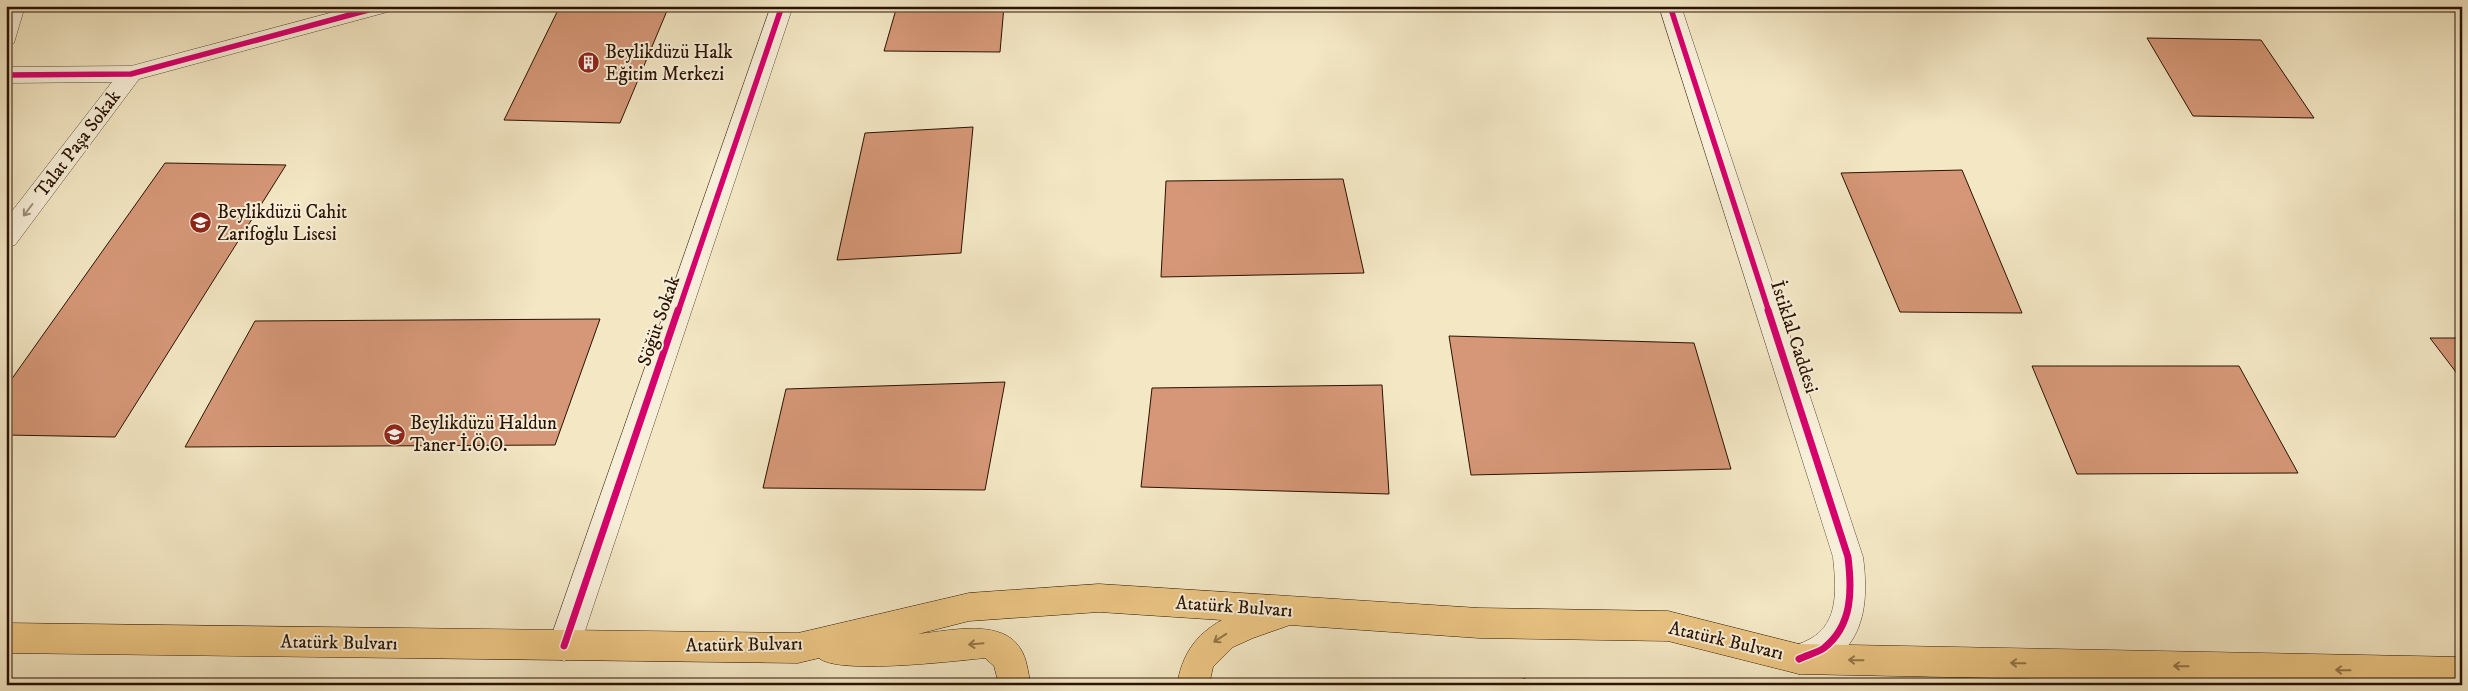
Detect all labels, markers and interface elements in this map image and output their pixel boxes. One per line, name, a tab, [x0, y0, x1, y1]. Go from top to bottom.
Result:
place label: Beylikdüzü Halk Eğitim Merkezi	[605, 41, 733, 86]
building icon: Beylikdüzü Halk Eğitim Merkezi	[577, 51, 601, 75]
street label: Talat Paşa Sokak	[30, 85, 126, 202]
place label: Beylikdüzü Cahit Zarifoğlu Lisesi	[217, 201, 347, 246]
one-way arrow	[22, 203, 33, 216]
school or university icon: Beylikdüzü Cahit Zarifoğlu Lisesi	[189, 211, 213, 235]
street label: Söğüt Sokak	[633, 272, 685, 369]
street label: İstiklal Caddesi	[1765, 278, 1824, 396]
place label: Beylikdüzü Haldun Taner İ.Ö.O.	[410, 412, 557, 457]
school or university icon: Beylikdüzü Haldun Taner İ.Ö.O.	[382, 422, 406, 446]
street label: Atatürk Bulvarı	[1175, 591, 1293, 623]
street label: Atatürk Bulvarı	[1666, 617, 1786, 665]
street label: Atatürk Bulvarı	[280, 630, 398, 656]
street label: Atatürk Bulvarı	[685, 632, 803, 658]
one-way arrow	[1214, 634, 1228, 644]
one-way arrow	[968, 639, 984, 649]
one-way arrow	[1848, 655, 1864, 665]
one-way arrow	[2010, 658, 2026, 668]
one-way arrow	[2173, 662, 2189, 671]
one-way arrow	[2335, 665, 2351, 674]

